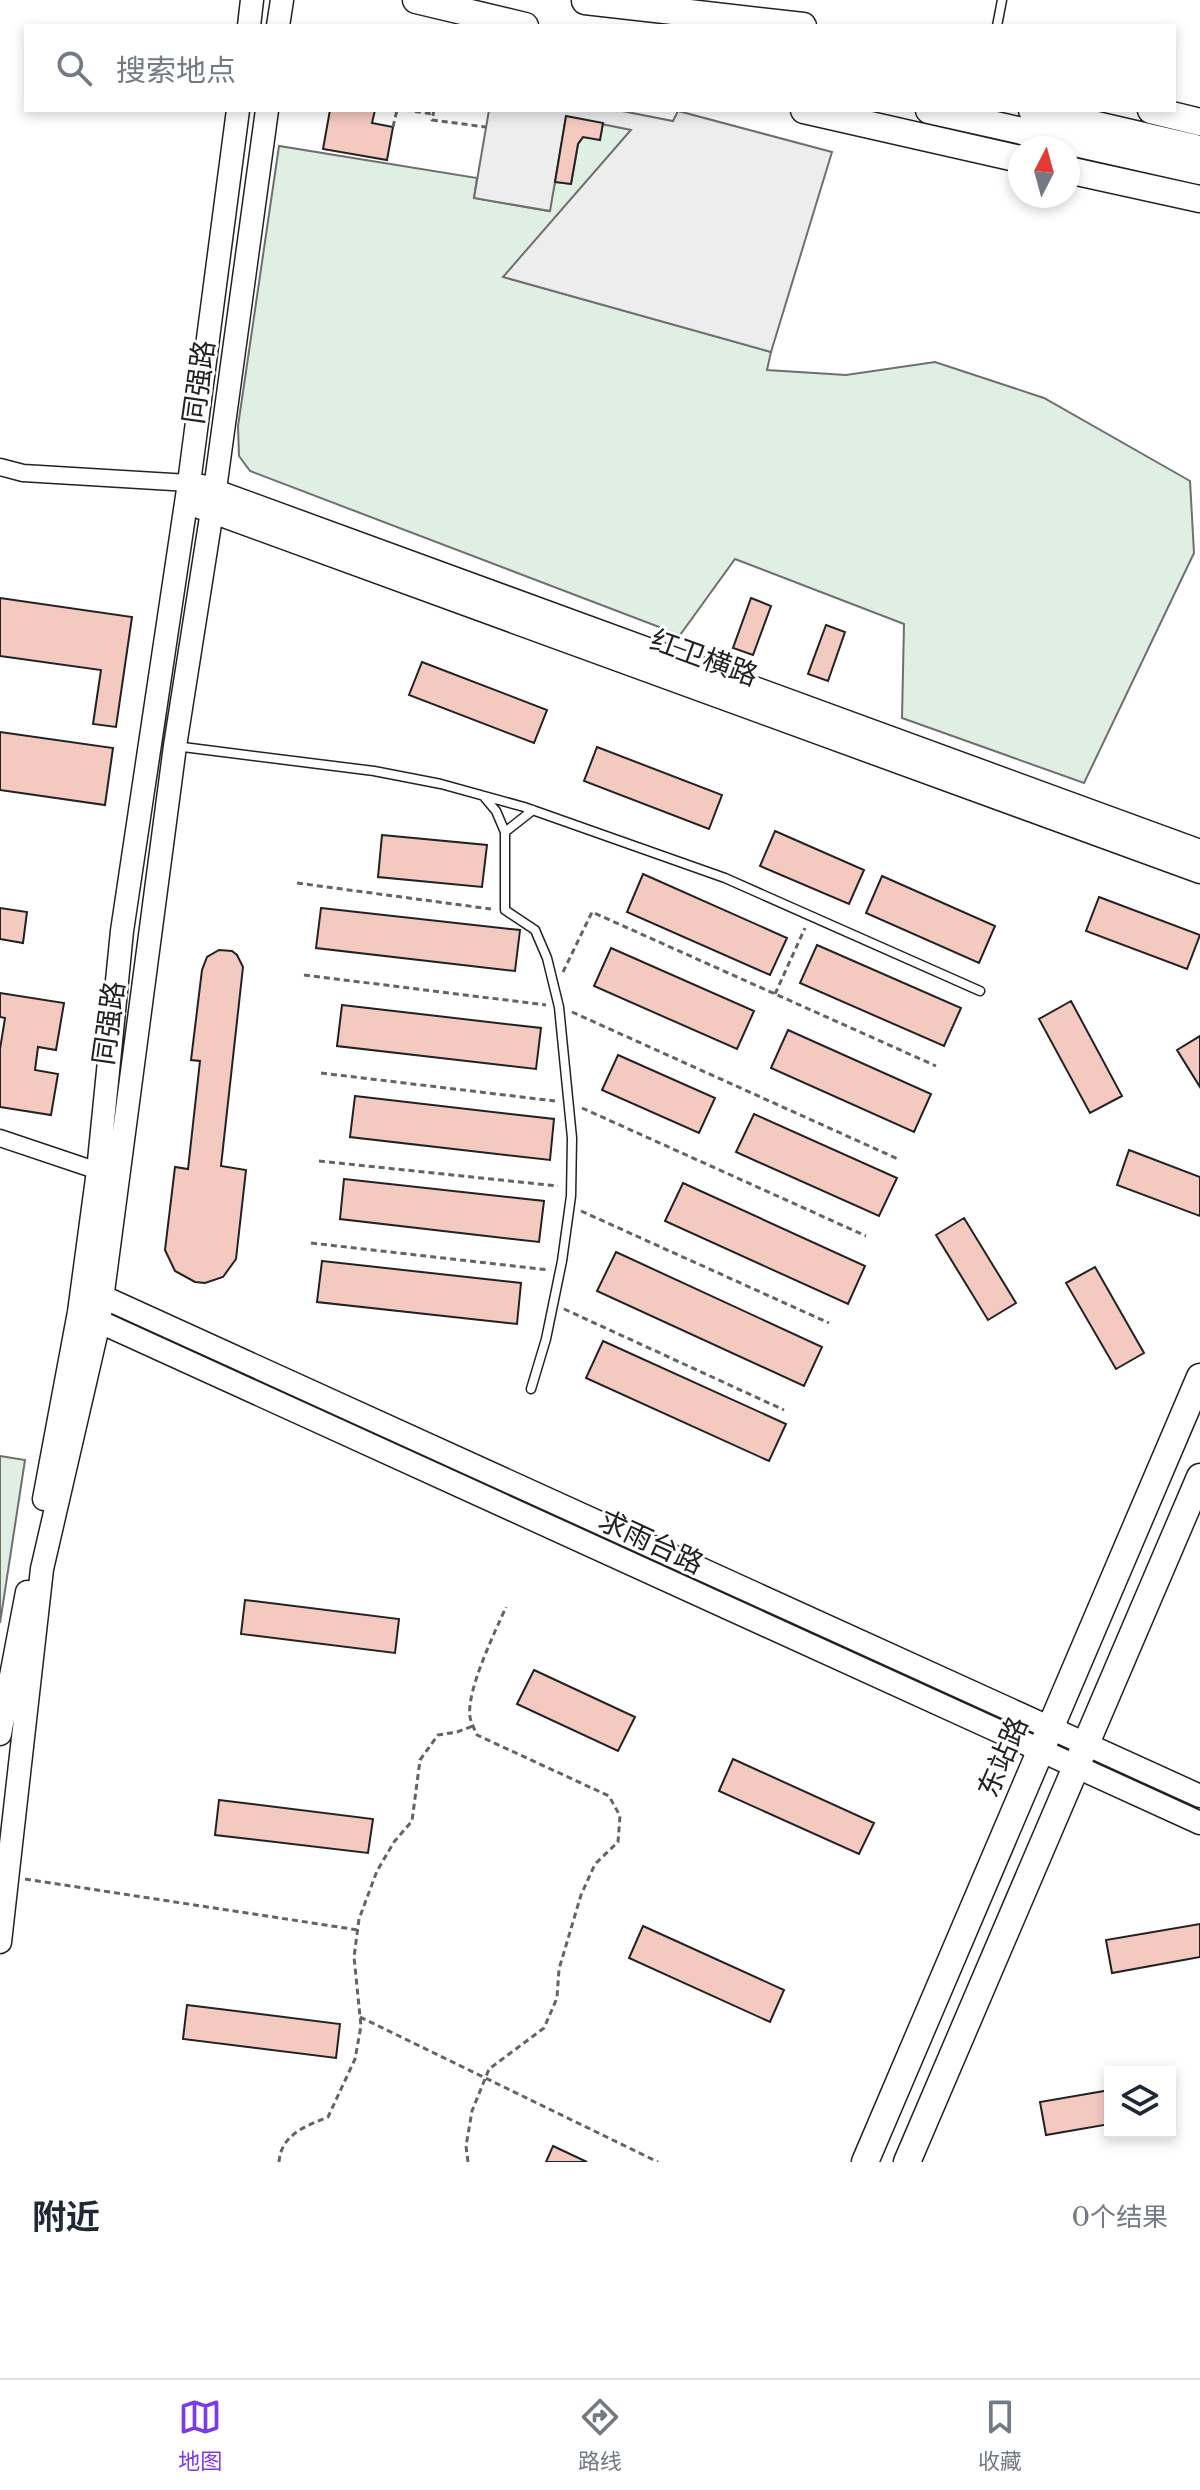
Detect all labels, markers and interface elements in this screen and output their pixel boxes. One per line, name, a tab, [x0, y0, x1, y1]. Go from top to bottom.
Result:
search box	[24, 24, 1176, 112]
icon: search	[52, 46, 96, 90]
text: 搜索地点	[116, 52, 236, 89]
north arrow	[1008, 136, 1080, 208]
street label: 同强路	[176, 338, 222, 426]
street label: 红卫横路	[645, 622, 763, 694]
street label: 同强路	[86, 979, 132, 1067]
street label: 求雨台路	[593, 1502, 709, 1582]
street label: 东站路	[970, 1711, 1036, 1803]
map controls	[1104, 2066, 1176, 2138]
button: layers	[1104, 2066, 1176, 2138]
text: 附近	[32, 2196, 100, 2238]
text: 0个结果	[1071, 2201, 1168, 2233]
tab: 地图	[178, 2395, 222, 2475]
tab: 路线	[578, 2395, 622, 2475]
tab: 收藏	[978, 2395, 1022, 2475]

